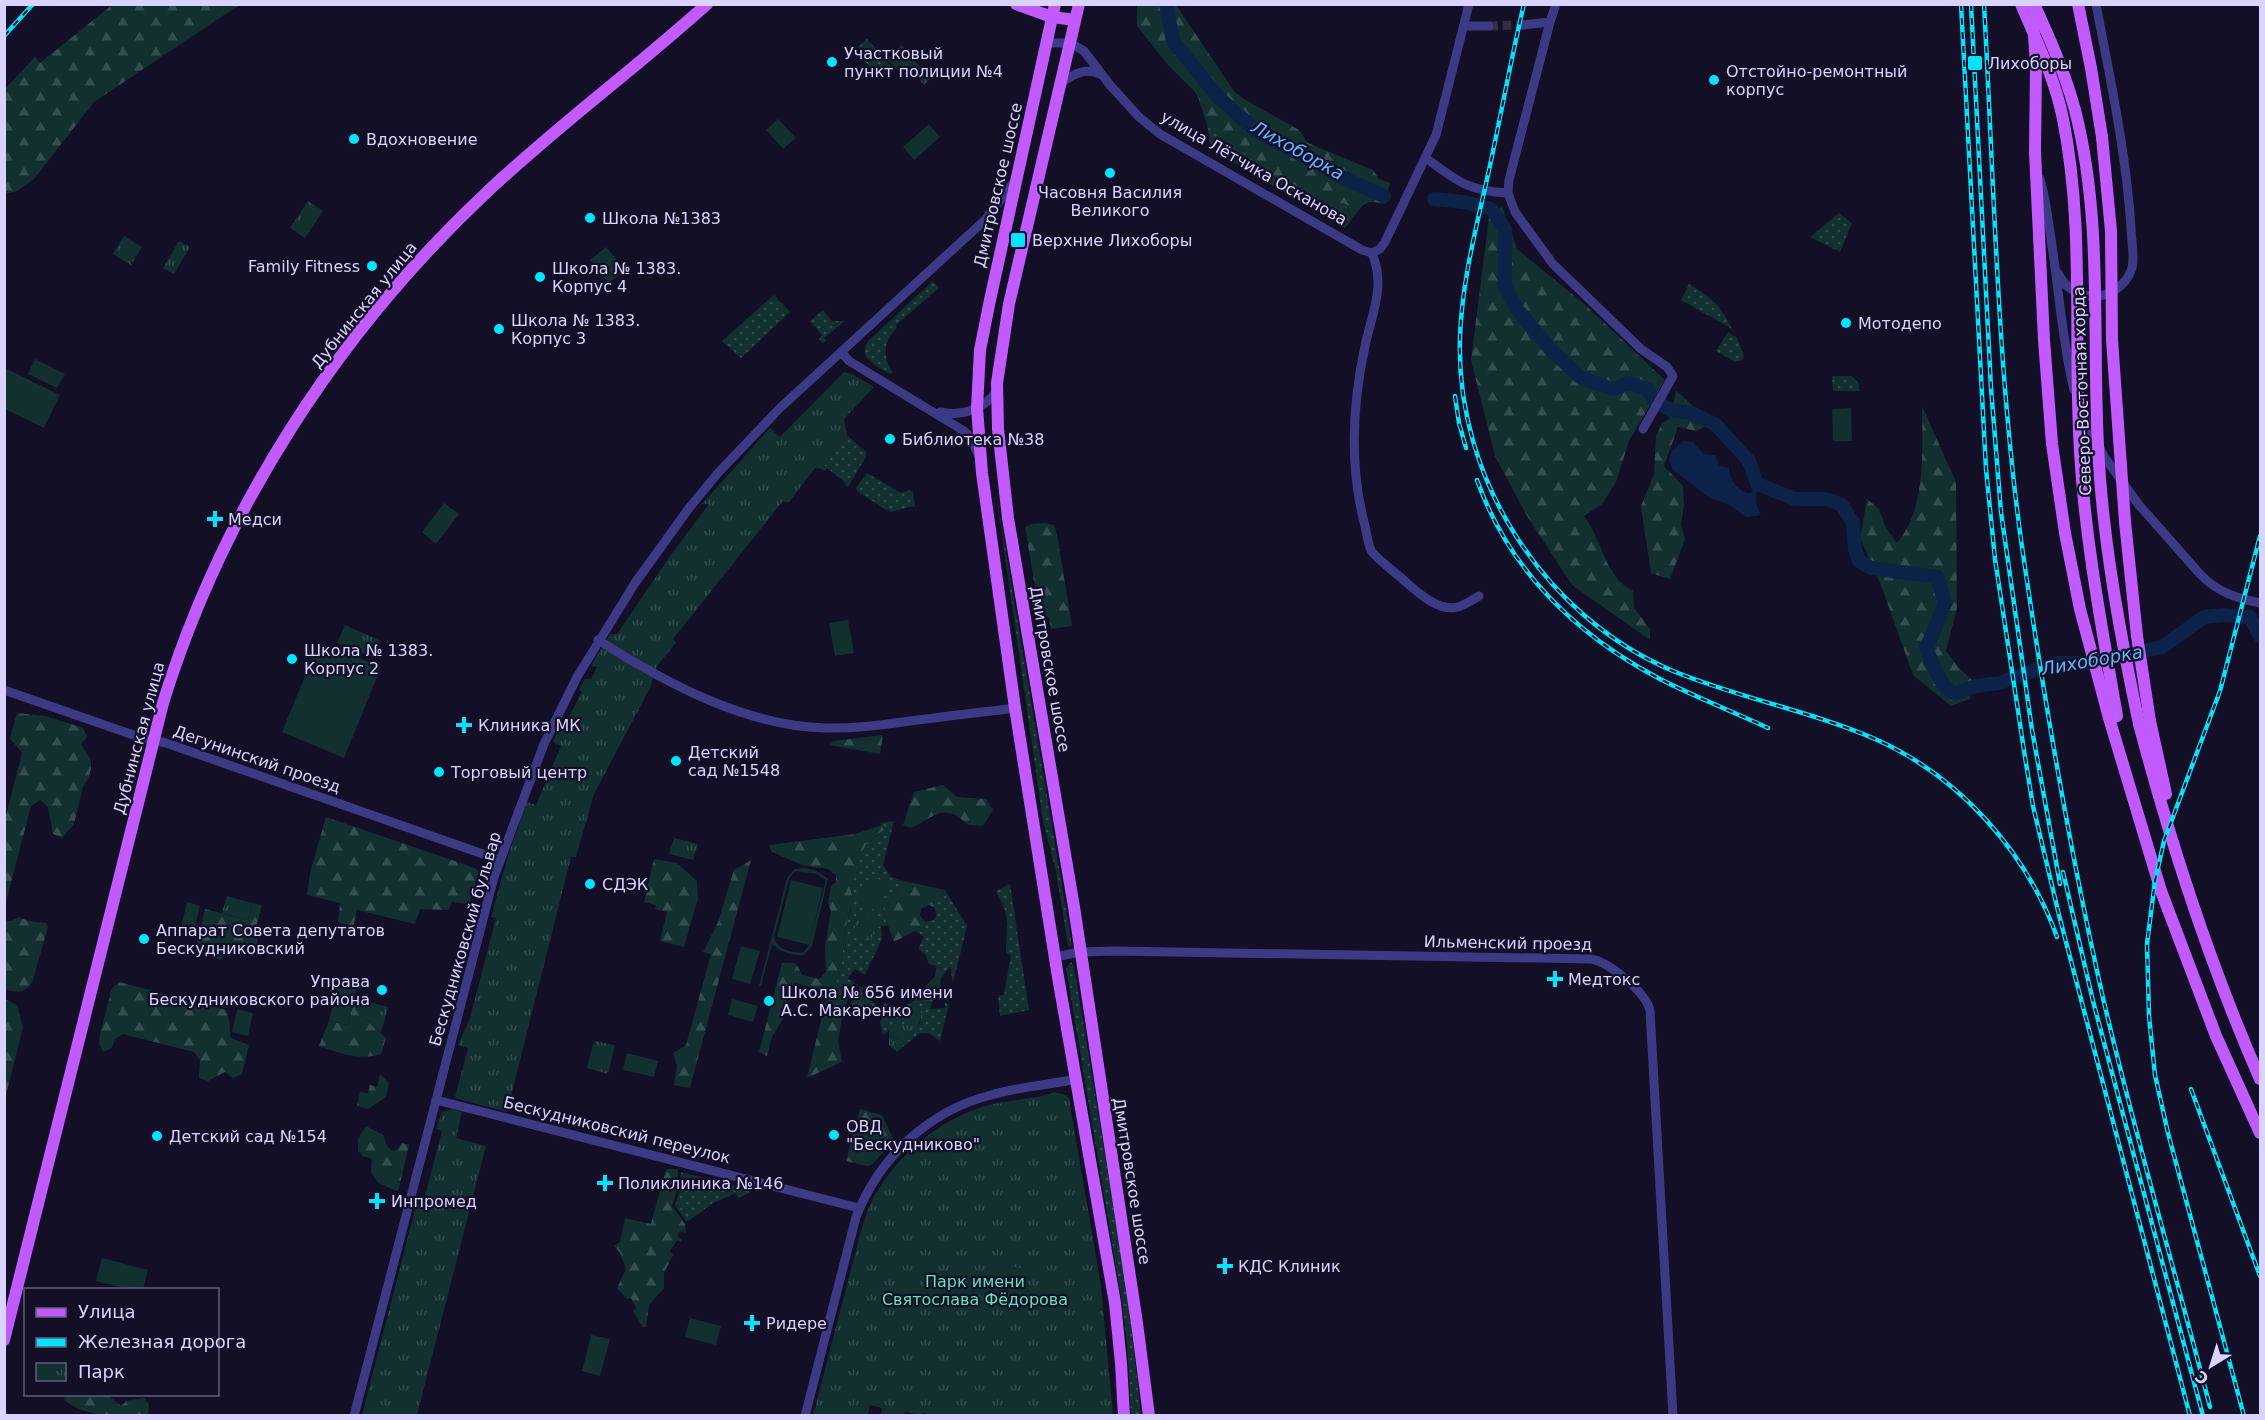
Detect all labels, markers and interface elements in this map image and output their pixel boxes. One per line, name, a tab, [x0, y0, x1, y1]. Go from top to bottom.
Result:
place label: Участковый пункт полиции №4	[844, 44, 1003, 81]
marker: Лихоборы	[1966, 54, 1984, 72]
place label: Лихоборы	[1988, 54, 2072, 73]
marker: Участковый пункт полиции №4	[825, 55, 839, 69]
place label: Отстойно-ремонтный корпус	[1726, 62, 1907, 99]
marker: Отстойно-ремонтный корпус	[1707, 73, 1721, 87]
street label: Дмитровское шоссе	[970, 101, 1026, 269]
street label: улица Лётчика Осканова	[1158, 107, 1350, 229]
water label: Лихоборка	[1247, 116, 1348, 184]
place label: Вдохновение	[366, 130, 478, 149]
marker: Вдохновение	[347, 132, 361, 146]
marker: Часовня Василия Великого	[1103, 166, 1117, 180]
place label: Часовня Василия Великого	[1038, 183, 1182, 220]
place label: Школа №1383	[602, 209, 721, 228]
marker: Школа №1383	[583, 211, 597, 225]
marker: Верхние Лихоборы	[1009, 231, 1027, 249]
place label: Верхние Лихоборы	[1032, 231, 1192, 250]
street label: Дубнинская улица	[307, 238, 421, 372]
place label: Family Fitness	[248, 257, 360, 276]
marker: Family Fitness	[365, 259, 379, 273]
place label: Школа № 1383. Корпус 4	[552, 259, 681, 296]
marker: Школа № 1383. Корпус 4	[533, 270, 547, 284]
street label: Северо-Восточная хорда	[2069, 286, 2095, 496]
place label: Школа № 1383. Корпус 3	[511, 311, 640, 348]
place label: Мотодепо	[1858, 314, 1942, 333]
marker: Мотодепо	[1839, 316, 1853, 330]
marker: Школа № 1383. Корпус 3	[492, 322, 506, 336]
place label: Библиотека №38	[902, 430, 1044, 449]
marker: Библиотека №38	[883, 432, 897, 446]
marker: Медси	[206, 510, 224, 528]
place label: Медси	[228, 510, 282, 529]
street label: Дмитровское шоссе	[1026, 584, 1074, 754]
place label: Школа № 1383. Корпус 2	[304, 641, 433, 678]
water label: Лихоборка	[2039, 641, 2144, 679]
marker: Школа № 1383. Корпус 2	[285, 652, 299, 666]
street label: Дубнинская улица	[110, 660, 168, 816]
marker: Клиника МК	[455, 716, 473, 734]
place label: Клиника МК	[478, 716, 581, 735]
street label: Дегунинский проезд	[171, 721, 343, 797]
place label: Детский сад №1548	[688, 743, 780, 780]
marker: Детский сад №1548	[669, 754, 683, 768]
place label: Торговый центр	[450, 763, 587, 782]
marker: Торговый центр	[432, 765, 446, 779]
street label: Бескудниковский бульвар	[425, 830, 505, 1048]
place label: СДЭК	[602, 875, 649, 894]
marker: СДЭК	[583, 877, 597, 891]
place label: Аппарат Совета депутатов Бескудниковский	[156, 921, 385, 958]
marker: Аппарат Совета депутатов Бескудниковский	[137, 932, 151, 946]
street label: Ильменский проезд	[1424, 932, 1592, 954]
marker: Медтокс	[1546, 970, 1564, 988]
place label: Медтокс	[1568, 970, 1640, 989]
place label: Управа Бескудниковского района	[149, 972, 370, 1009]
marker: Управа Бескудниковского района	[375, 983, 389, 997]
place label: Школа № 656 имени А.С. Макаренко	[781, 983, 953, 1020]
marker: Школа № 656 имени А.С. Макаренко	[762, 994, 776, 1008]
street label: Бескудниковский переулок	[501, 1093, 733, 1168]
street label: Дмитровское шоссе	[1109, 1096, 1155, 1266]
place label: ОВД "Бескудниково"	[846, 1117, 980, 1154]
place label: Детский сад №154	[169, 1127, 327, 1146]
marker: ОВД "Бескудниково"	[827, 1128, 841, 1142]
marker: Детский сад №154	[150, 1129, 164, 1143]
marker: Поликлиника №146	[596, 1174, 614, 1192]
place label: Поликлиника №146	[618, 1174, 783, 1193]
marker: Инпромед	[368, 1192, 386, 1210]
place label: Инпромед	[391, 1192, 477, 1211]
marker: КДС Клиник	[1216, 1257, 1234, 1275]
place label: КДС Клиник	[1238, 1257, 1341, 1276]
park label: Парк имени Святослава Фёдорова	[882, 1272, 1068, 1309]
legend	[24, 1288, 219, 1396]
text: Улица	[78, 1301, 135, 1322]
marker: Ридере	[743, 1314, 761, 1332]
place label: Ридере	[766, 1314, 827, 1333]
text: Железная дорога	[78, 1331, 246, 1352]
north arrow	[2181, 1336, 2241, 1396]
text: Парк	[78, 1361, 125, 1382]
text: С	[2192, 1366, 2213, 1389]

